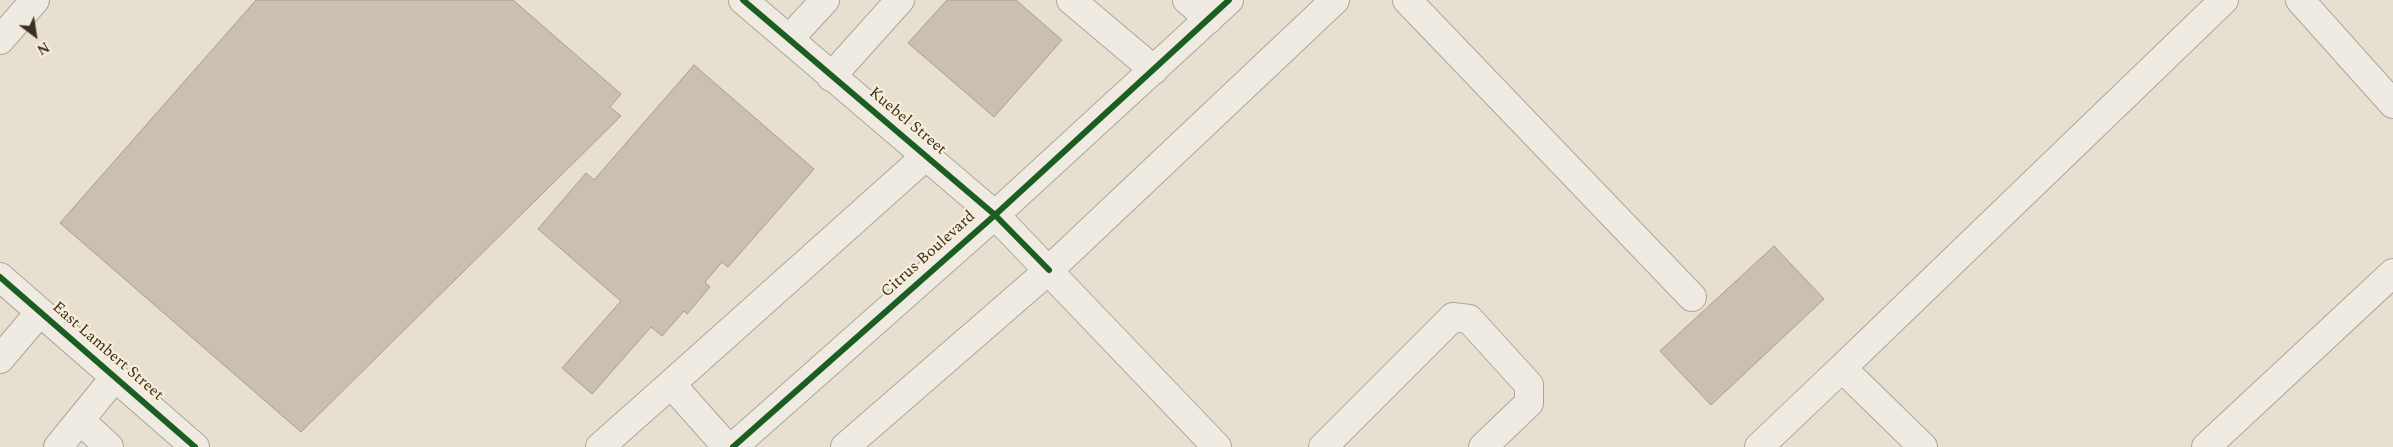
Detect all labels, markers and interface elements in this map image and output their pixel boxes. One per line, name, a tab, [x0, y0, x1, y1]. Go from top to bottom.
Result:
north arrow	[10, 10, 60, 60]
text: N	[33, 36, 53, 60]
street label: Kuebel Street	[864, 84, 950, 160]
street label: Citrus Boulevard	[878, 208, 980, 302]
street label: East Lambert Street	[47, 299, 167, 405]

